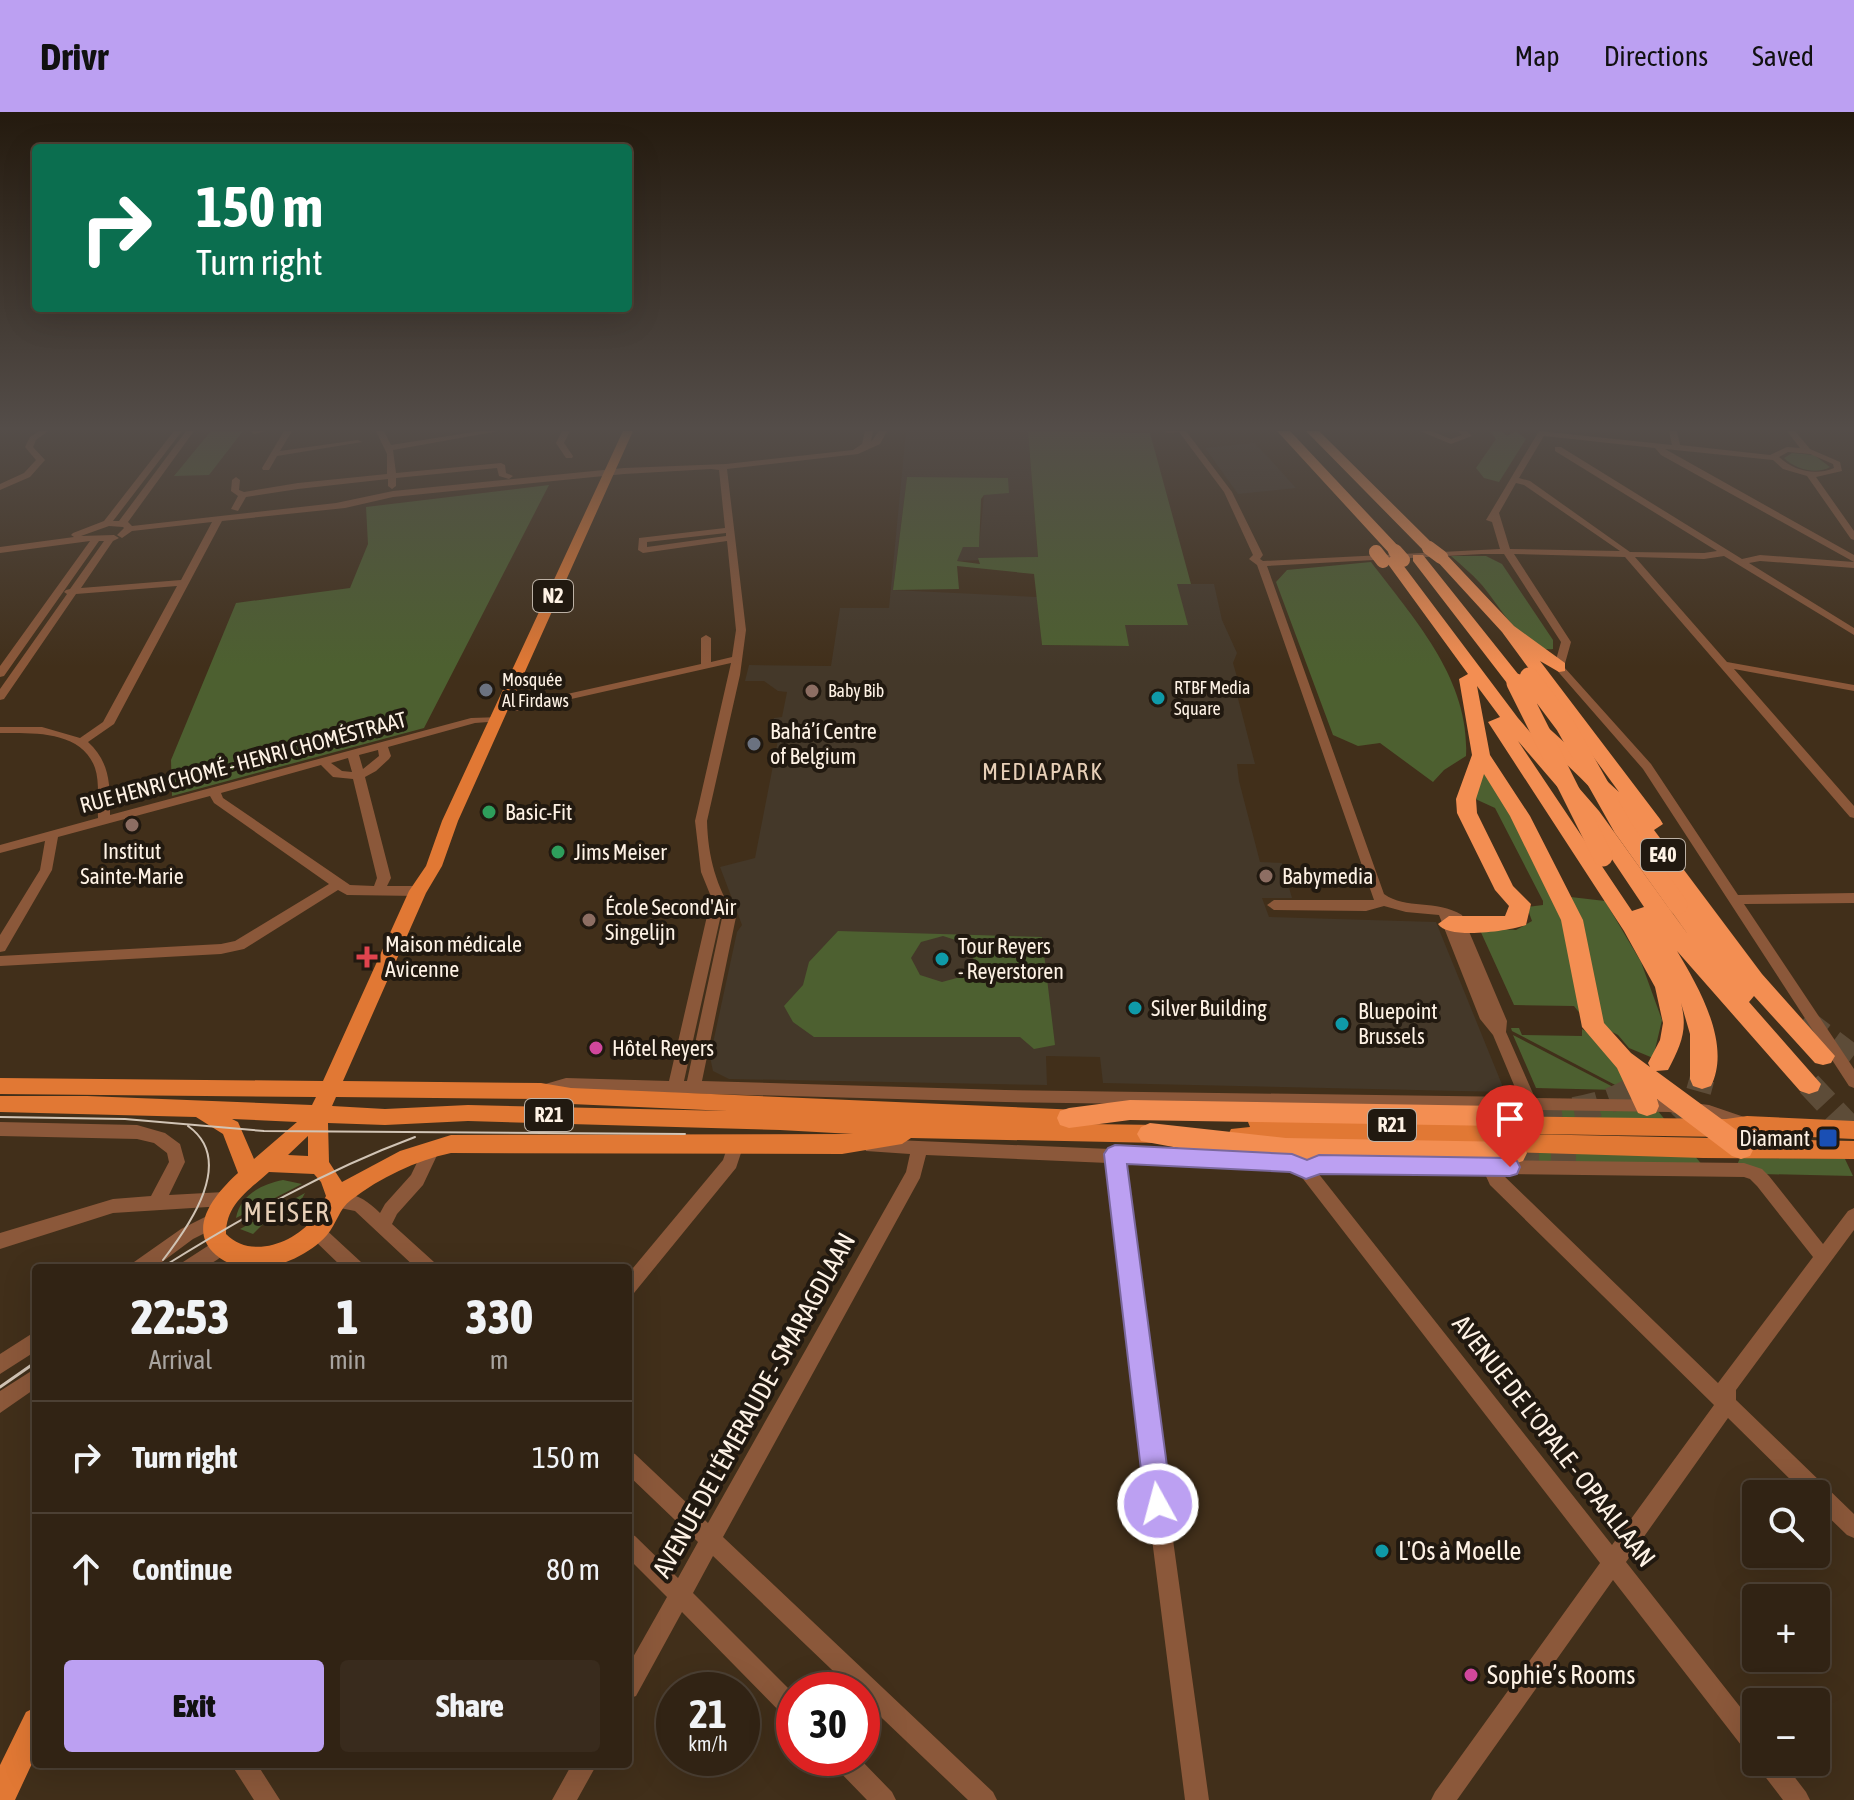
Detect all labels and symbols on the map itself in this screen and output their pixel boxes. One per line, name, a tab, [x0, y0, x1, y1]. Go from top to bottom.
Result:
road number: N2	[533, 580, 573, 612]
place label: Mosquée Al Firdaws	[502, 669, 569, 711]
place label: RTBF Media Square	[1174, 677, 1250, 719]
place label: Baby Bib	[828, 680, 884, 701]
marker: Mosquée Al Firdaws	[477, 681, 495, 699]
marker: Baby Bib	[803, 682, 821, 700]
marker: RTBF Media Square	[1149, 689, 1167, 707]
street label: RUE HENRI CHOMÉ - HENRI CHOMÉSTRAAT	[77, 706, 409, 818]
place label: Bahá’í Centre of Belgium	[770, 718, 877, 769]
marker: Bahá’í Centre of Belgium	[745, 735, 763, 753]
district label: MEDIAPARK	[982, 758, 1104, 785]
place label: Basic-Fit	[505, 799, 572, 825]
marker: Basic-Fit	[480, 803, 498, 821]
marker: Institut Sainte-Marie	[123, 816, 141, 834]
place label: Institut Sainte-Marie	[80, 838, 184, 889]
place label: Jims Meiser	[574, 839, 667, 865]
road number: E40	[1641, 839, 1685, 871]
marker: Jims Meiser	[549, 843, 567, 861]
place label: Babymedia	[1282, 863, 1373, 889]
marker: Babymedia	[1257, 867, 1275, 885]
place label: École Second'Air Singelijn	[605, 894, 737, 945]
marker: École Second'Air Singelijn	[580, 911, 598, 929]
place label: Maison médicale Avicenne	[385, 931, 522, 982]
place label: Tour Reyers - Reyerstoren	[958, 933, 1064, 984]
marker: Maison médicale Avicenne	[356, 946, 378, 968]
marker: Tour Reyers - Reyerstoren	[933, 950, 951, 968]
place label: Silver Building	[1151, 995, 1267, 1021]
place label: Bluepoint Brussels	[1358, 998, 1438, 1049]
marker: Silver Building	[1126, 999, 1144, 1017]
marker: Bluepoint Brussels	[1333, 1015, 1351, 1033]
place label: Hôtel Reyers	[612, 1035, 714, 1061]
marker: Hôtel Reyers	[587, 1039, 605, 1057]
pin	[1476, 1085, 1544, 1167]
road number: R21	[525, 1099, 573, 1131]
road number: R21	[1368, 1109, 1416, 1141]
place label: Diamant	[1739, 1125, 1810, 1151]
marker: Diamant	[1817, 1127, 1839, 1149]
district label: MEISER	[243, 1196, 331, 1228]
street label: AVENUE DE L'ÉMERAUDE - SMARAGDLAAN	[646, 1227, 862, 1583]
street label: AVENUE DE L'OPALE - OPAALLAAN	[1446, 1309, 1662, 1573]
position arrow	[1116, 1462, 1200, 1546]
place label: L'Os à Moelle	[1398, 1536, 1521, 1566]
marker: L'Os à Moelle	[1373, 1542, 1391, 1560]
place label: Sophie’s Rooms	[1487, 1660, 1635, 1690]
marker: Sophie’s Rooms	[1462, 1666, 1480, 1684]
speed limit sign: 30	[776, 1672, 880, 1776]

